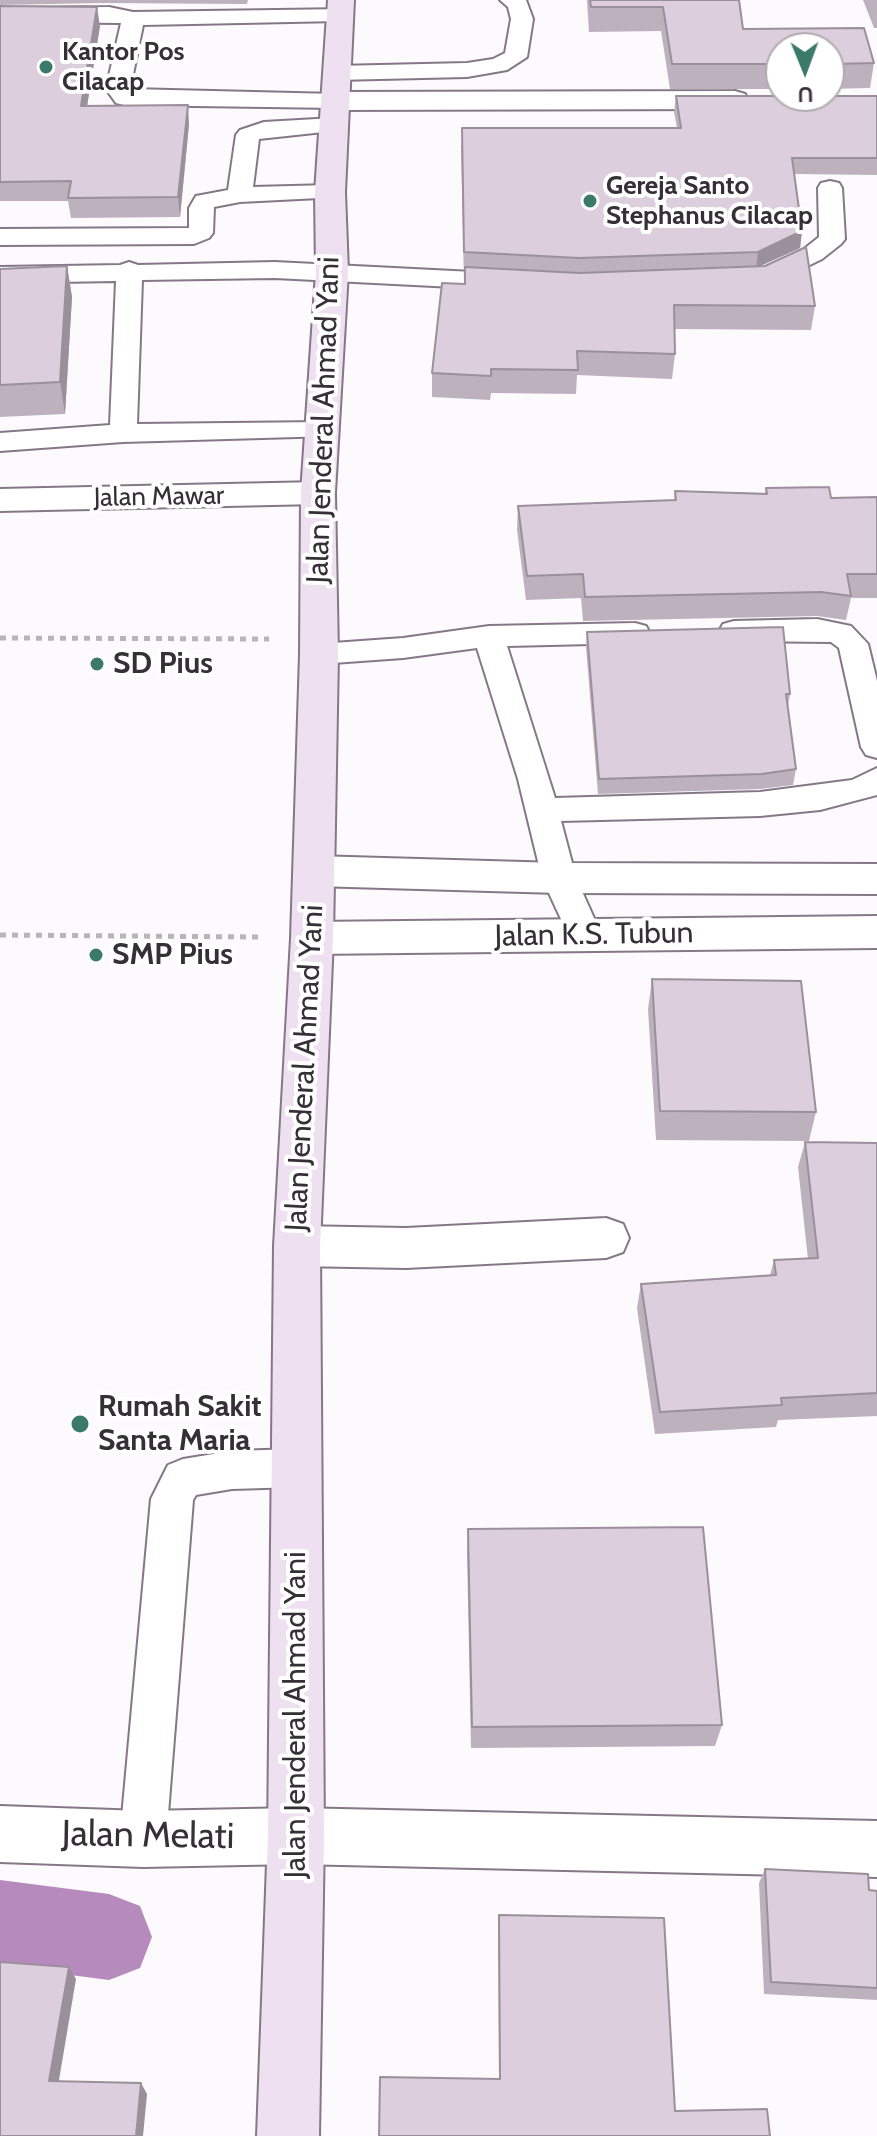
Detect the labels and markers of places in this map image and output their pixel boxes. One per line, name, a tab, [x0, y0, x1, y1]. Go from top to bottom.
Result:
place label: Kantor Pos Cilacap	[62, 36, 185, 98]
marker: Kantor Pos Cilacap	[37, 58, 55, 76]
place label: Gereja Santo Stephanus Cilacap	[606, 170, 813, 232]
marker: Gereja Santo Stephanus Cilacap	[581, 192, 599, 210]
place label: SD Pius	[113, 646, 213, 682]
marker: SD Pius	[88, 655, 106, 673]
place label: SMP Pius	[112, 937, 233, 973]
marker: SMP Pius	[87, 946, 105, 964]
place label: Rumah Sakit Santa Maria	[98, 1389, 262, 1460]
marker: Rumah Sakit Santa Maria	[69, 1413, 91, 1435]

